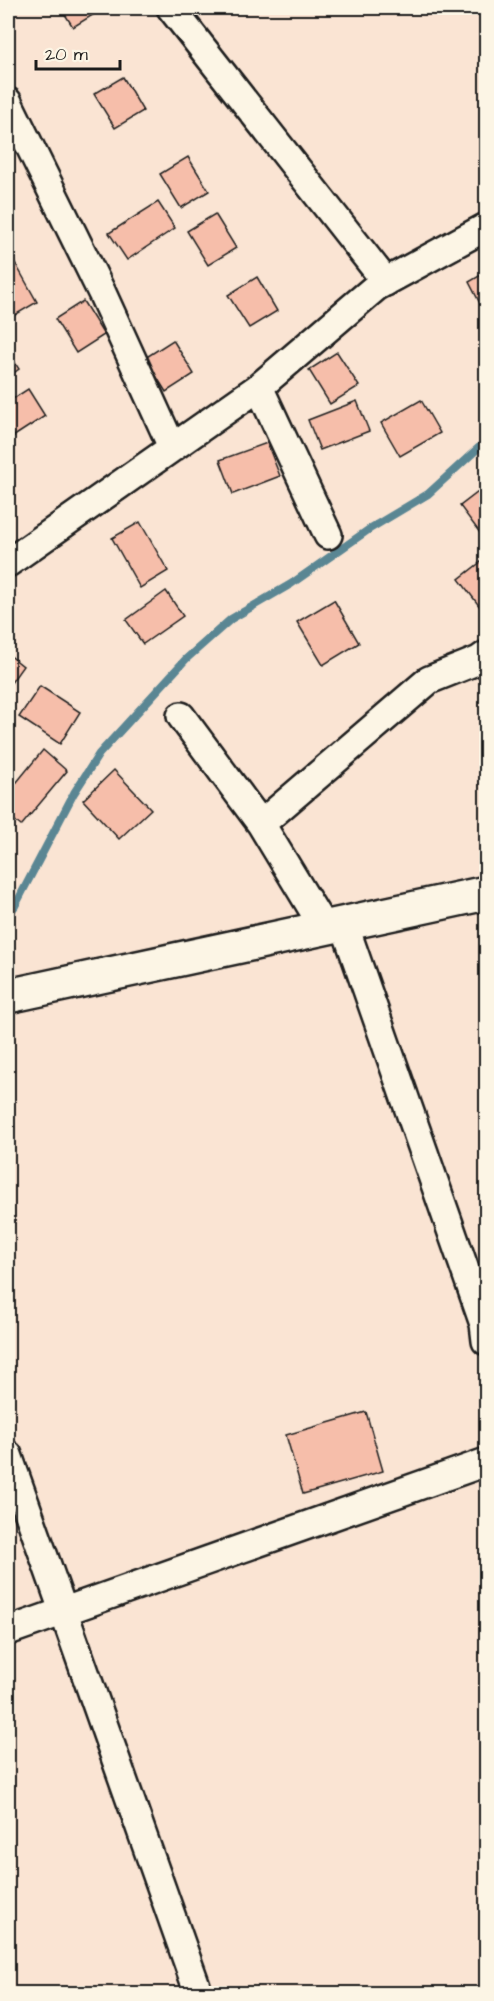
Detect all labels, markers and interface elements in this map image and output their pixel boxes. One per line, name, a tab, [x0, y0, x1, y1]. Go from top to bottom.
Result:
scale bar	[36, 33, 120, 71]
text: 20 m	[45, 42, 88, 67]

